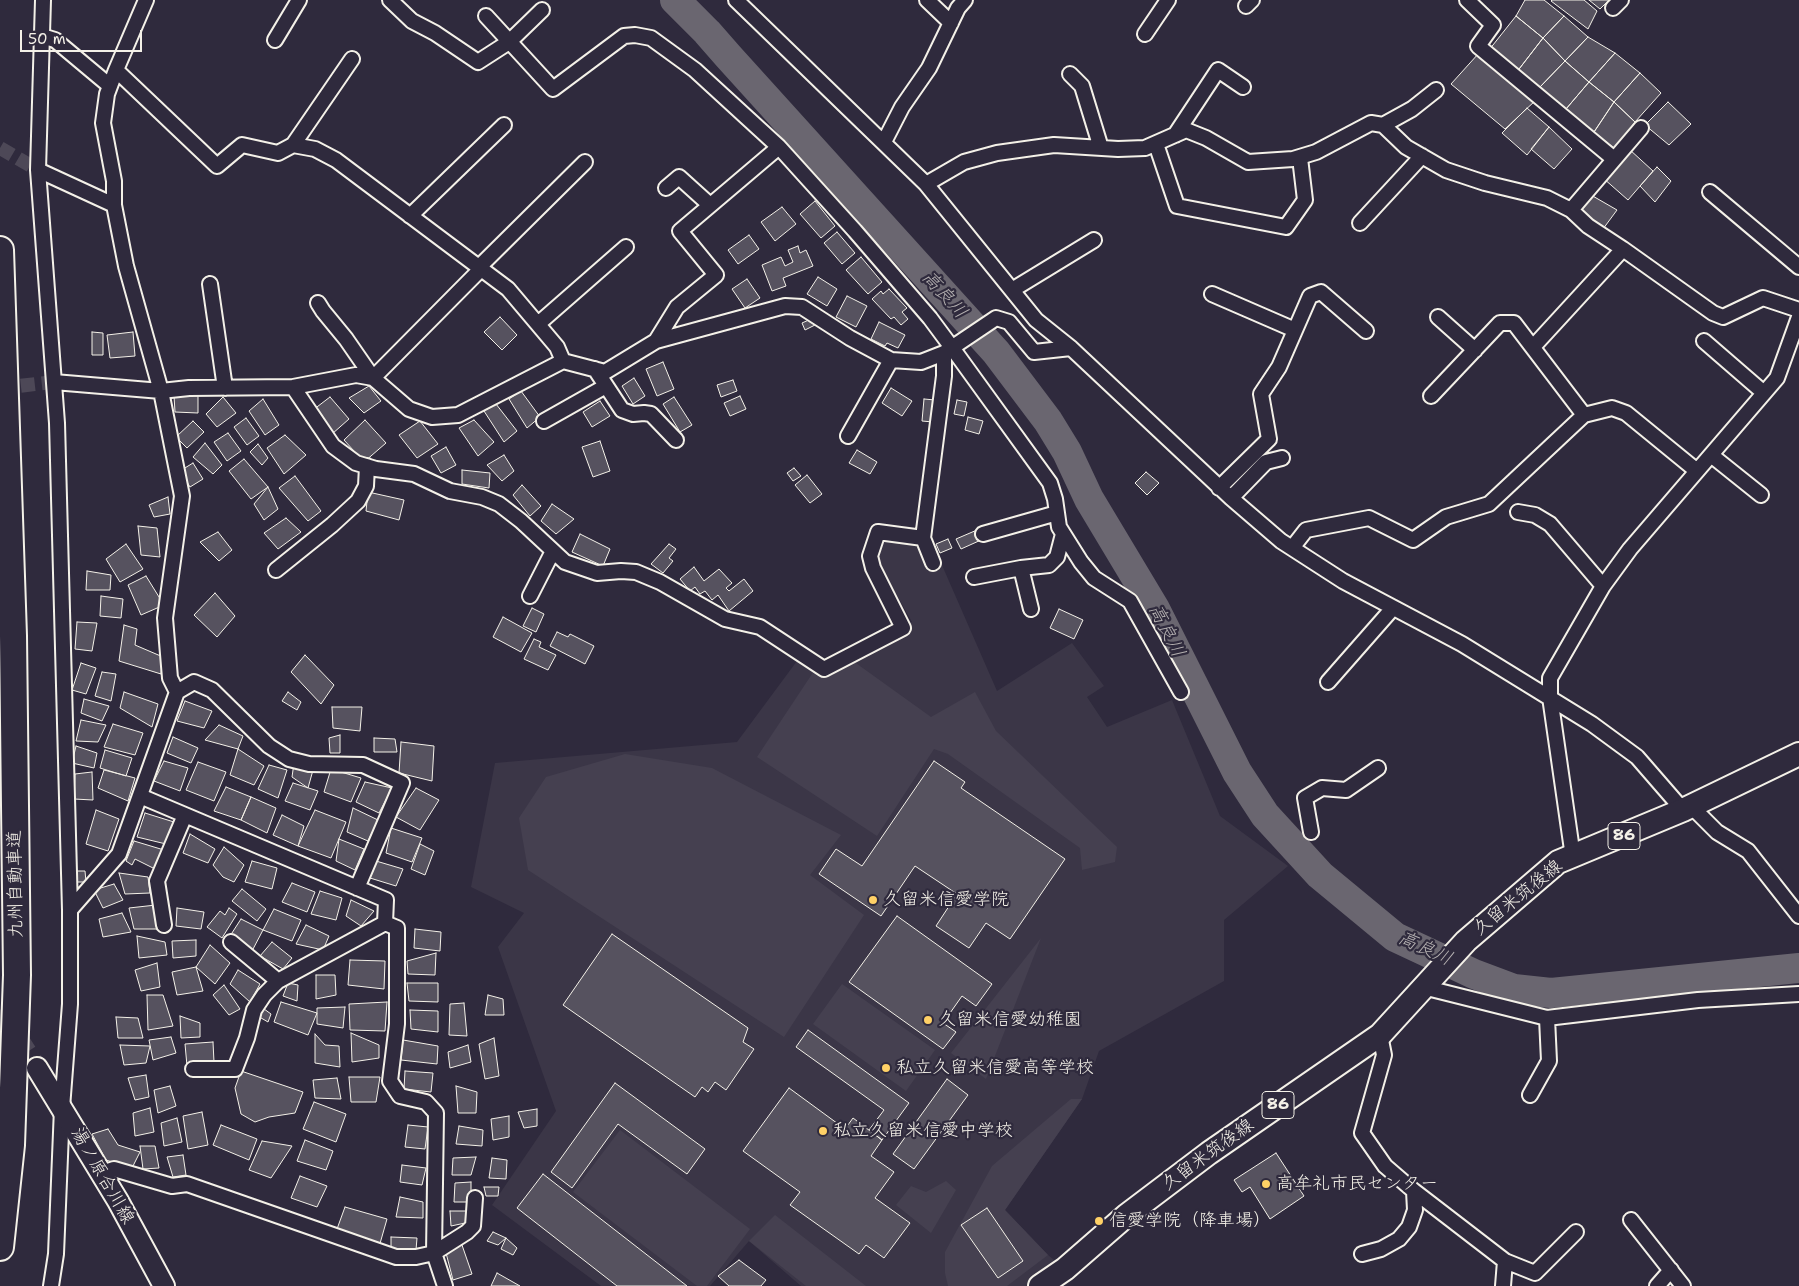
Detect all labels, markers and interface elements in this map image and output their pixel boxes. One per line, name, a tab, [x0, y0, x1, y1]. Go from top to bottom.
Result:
scale bar	[22, 20, 145, 52]
text: 50 m	[28, 29, 66, 49]
water label: 高良川	[916, 266, 972, 324]
water label: 高良川	[1143, 600, 1189, 662]
road number: 86	[1608, 822, 1640, 849]
street label: 九州自動車道	[4, 830, 28, 938]
street label: 久留米筑後線	[1469, 856, 1567, 940]
place label: 久留米信愛学院	[883, 889, 1009, 911]
marker: 久留米信愛学院	[867, 894, 879, 906]
water label: 高良川	[1394, 927, 1456, 971]
place label: 久留米信愛幼稚園	[938, 1009, 1082, 1031]
marker: 久留米信愛幼稚園	[922, 1014, 934, 1026]
place label: 私立久留米信愛高等学校	[896, 1057, 1094, 1079]
marker: 私立久留米信愛高等学校	[880, 1062, 892, 1074]
road number: 86	[1262, 1092, 1294, 1118]
street label: 久留米筑後線	[1158, 1115, 1258, 1195]
place label: 私立久留米信愛中学校	[833, 1120, 1013, 1142]
street label: 湯ノ原合川線	[66, 1124, 138, 1228]
marker: 私立久留米信愛中学校	[817, 1125, 829, 1137]
place label: 高牟礼市民センター	[1276, 1173, 1438, 1195]
marker: 高牟礼市民センター	[1260, 1178, 1272, 1190]
place label: 信愛学院（降車場）	[1109, 1210, 1271, 1232]
marker: 信愛学院（降車場）	[1093, 1215, 1105, 1227]

